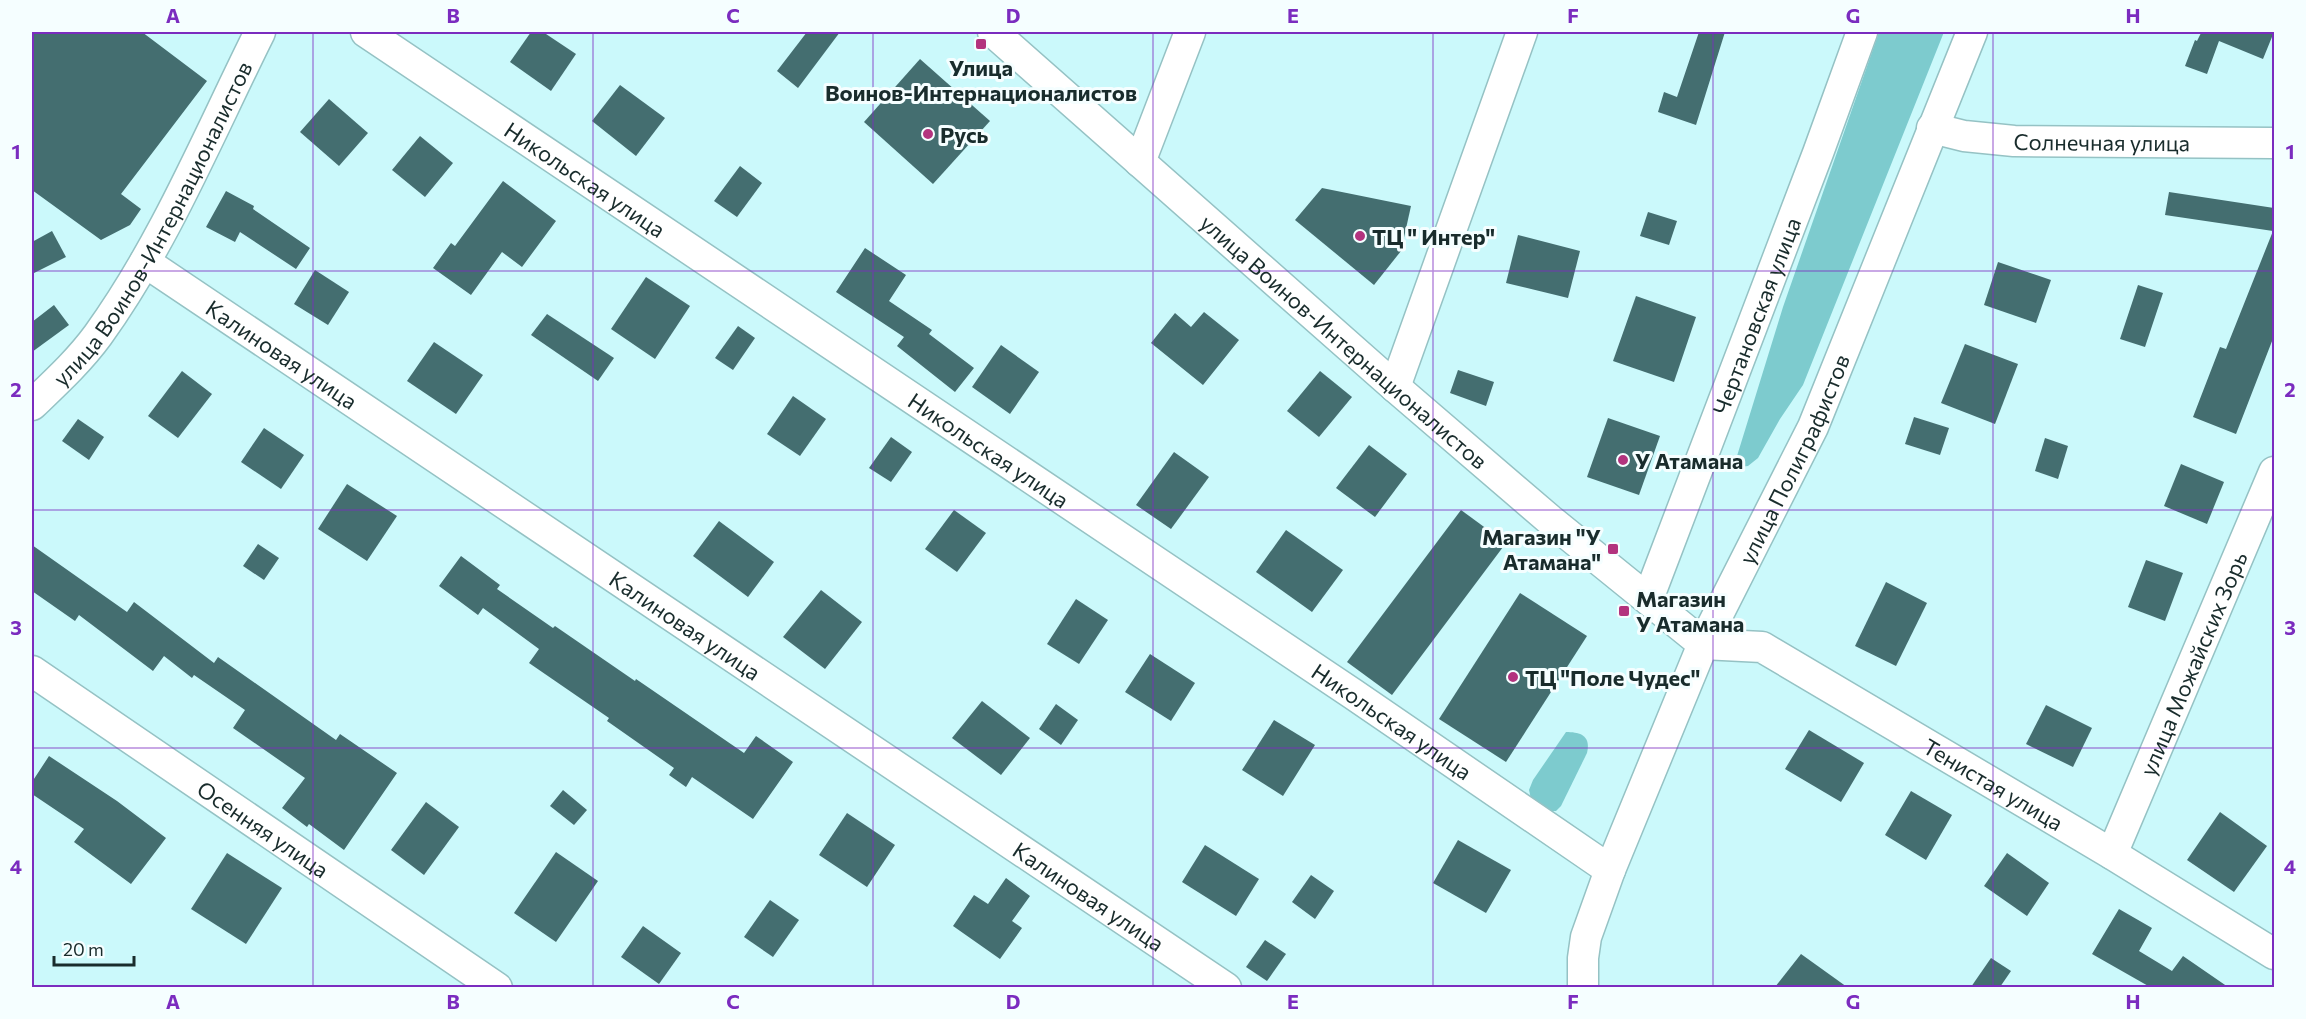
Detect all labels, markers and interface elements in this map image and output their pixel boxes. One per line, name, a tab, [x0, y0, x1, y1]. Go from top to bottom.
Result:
text: A	[166, 3, 180, 27]
text: B	[446, 3, 460, 27]
text: C	[726, 3, 740, 27]
text: D	[1006, 3, 1020, 27]
text: E	[1287, 3, 1299, 27]
text: F	[1567, 3, 1579, 27]
text: G	[1846, 3, 1860, 27]
text: H	[2126, 3, 2141, 27]
marker: Улица Воинов-Интернационалистов	[974, 37, 988, 51]
place label: Улица Воинов-Интернационалистов	[825, 54, 1137, 106]
street label: улица Воинов-Интернационалистов	[47, 57, 257, 391]
street label: Никольская улица	[500, 116, 671, 242]
place label: Русь	[940, 121, 989, 148]
marker: Русь	[921, 127, 935, 141]
street label: Солнечная улица	[2013, 127, 2190, 156]
text: 1	[11, 139, 21, 163]
text: 1	[2285, 139, 2295, 163]
street label: улица Воинов-Интернационалистов	[1195, 208, 1493, 474]
street label: Чертановская улица	[1706, 214, 1806, 418]
place label: ТЦ " Интер"	[1372, 223, 1495, 250]
marker: ТЦ " Интер"	[1353, 229, 1367, 243]
street label: Калиновая улица	[201, 294, 363, 414]
street label: улица Полиграфистов	[1732, 350, 1854, 568]
text: 2	[10, 377, 22, 401]
text: 2	[2284, 377, 2296, 401]
street label: Никольская улица	[903, 386, 1074, 513]
place label: У Атамана	[1635, 447, 1743, 474]
marker: У Атамана	[1616, 453, 1630, 467]
place label: Магазин "У Атамана"	[1482, 523, 1601, 575]
marker: Магазин "У Атамана"	[1606, 542, 1620, 556]
street label: улица Можайских Зорь	[2133, 547, 2252, 780]
street label: Калиновая улица	[605, 565, 766, 685]
place label: Магазин У Атамана	[1636, 585, 1744, 637]
marker: Магазин У Атамана	[1617, 604, 1631, 618]
text: 3	[10, 615, 22, 639]
text: 3	[2284, 615, 2296, 639]
street label: Никольская улица	[1307, 657, 1477, 785]
place label: ТЦ "Поле Чудес"	[1525, 664, 1700, 691]
marker: ТЦ "Поле Чудес"	[1506, 670, 1520, 684]
street label: Тенистая улица	[1919, 732, 2068, 836]
street label: Осенняя улица	[192, 774, 334, 883]
street label: Калиновая улица	[1008, 836, 1170, 956]
text: 4	[10, 854, 22, 878]
text: 4	[2284, 854, 2296, 878]
scale bar	[54, 929, 134, 967]
text: 20 m	[63, 938, 104, 960]
text: A	[166, 989, 180, 1013]
text: B	[446, 989, 460, 1013]
text: C	[726, 989, 740, 1013]
text: D	[1006, 989, 1020, 1013]
text: E	[1287, 989, 1299, 1013]
text: F	[1567, 989, 1579, 1013]
text: G	[1846, 989, 1860, 1013]
text: H	[2126, 989, 2141, 1013]

